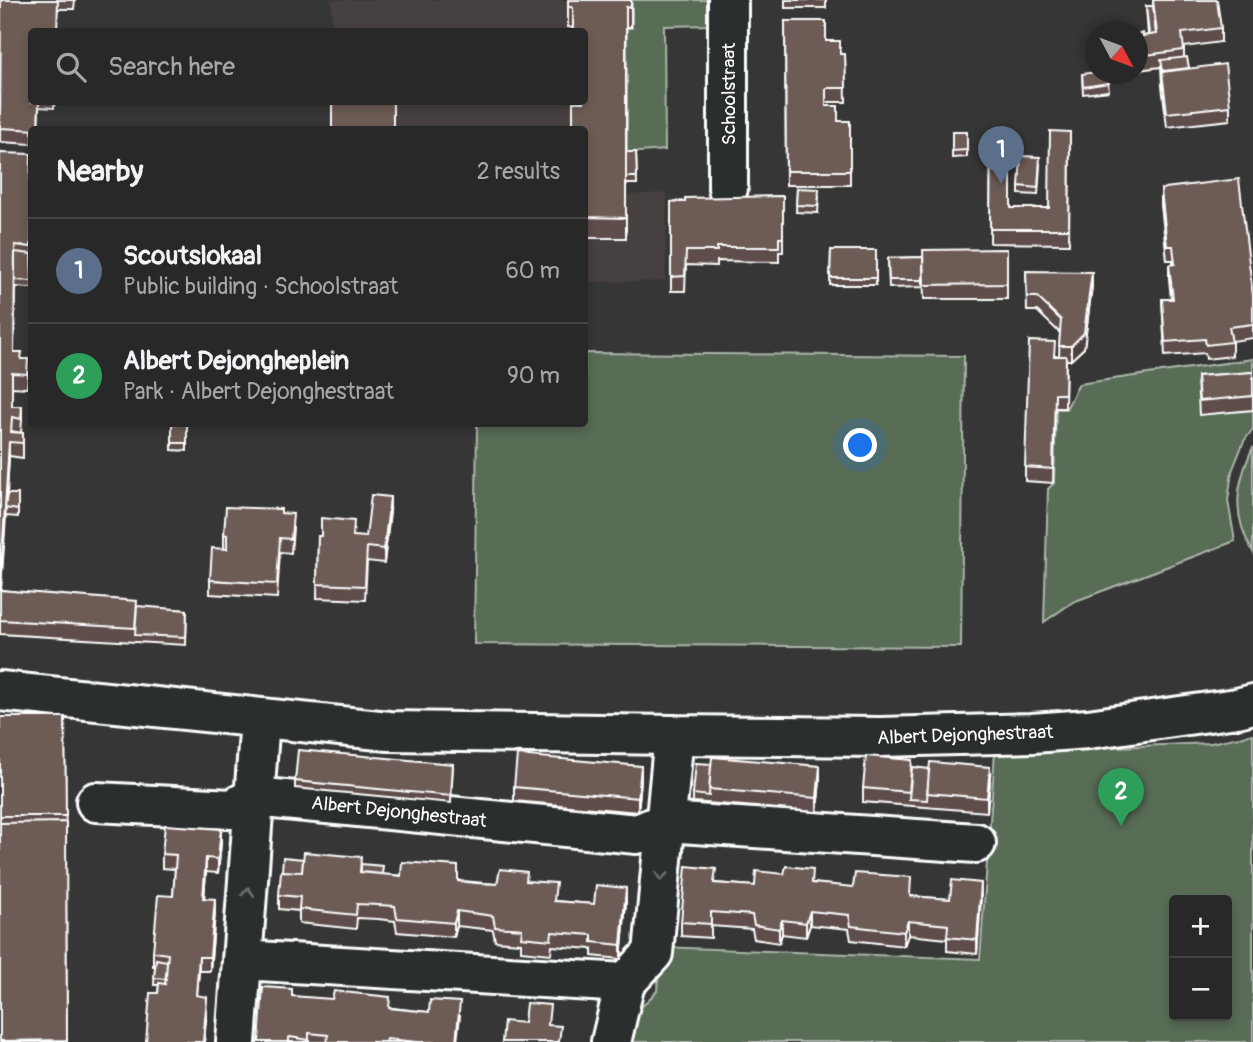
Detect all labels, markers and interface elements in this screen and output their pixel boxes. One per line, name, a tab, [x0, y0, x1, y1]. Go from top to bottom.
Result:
north arrow	[1085, 21, 1148, 84]
search box	[28, 28, 588, 105]
street label: Schoolstraat	[717, 43, 741, 145]
icon: search	[52, 48, 90, 86]
text: Search here	[108, 51, 235, 83]
pin: 1	[978, 126, 1024, 184]
text: Nearby	[56, 153, 143, 190]
text: 2 results	[477, 157, 560, 186]
text: Scoutslokaal	[123, 240, 262, 272]
text: 1	[75, 256, 84, 285]
text: 60 m	[505, 256, 560, 285]
text: Public building · Schoolstraat	[123, 272, 398, 301]
text: Albert Dejongheplein	[123, 345, 349, 377]
text: 2	[73, 361, 85, 390]
text: 90 m	[507, 361, 560, 390]
text: Park · Albert Dejonghestraat	[123, 377, 394, 406]
your location	[843, 428, 877, 462]
street label: Albert Dejonghestraat	[877, 720, 1054, 750]
pin: 2	[1098, 768, 1144, 826]
street label: Albert Dejonghestraat	[310, 791, 488, 833]
one-way arrow	[654, 871, 669, 882]
one-way arrow	[240, 886, 255, 897]
map controls	[1169, 895, 1232, 1021]
button: +	[1169, 895, 1232, 958]
button: −	[1169, 958, 1232, 1021]

